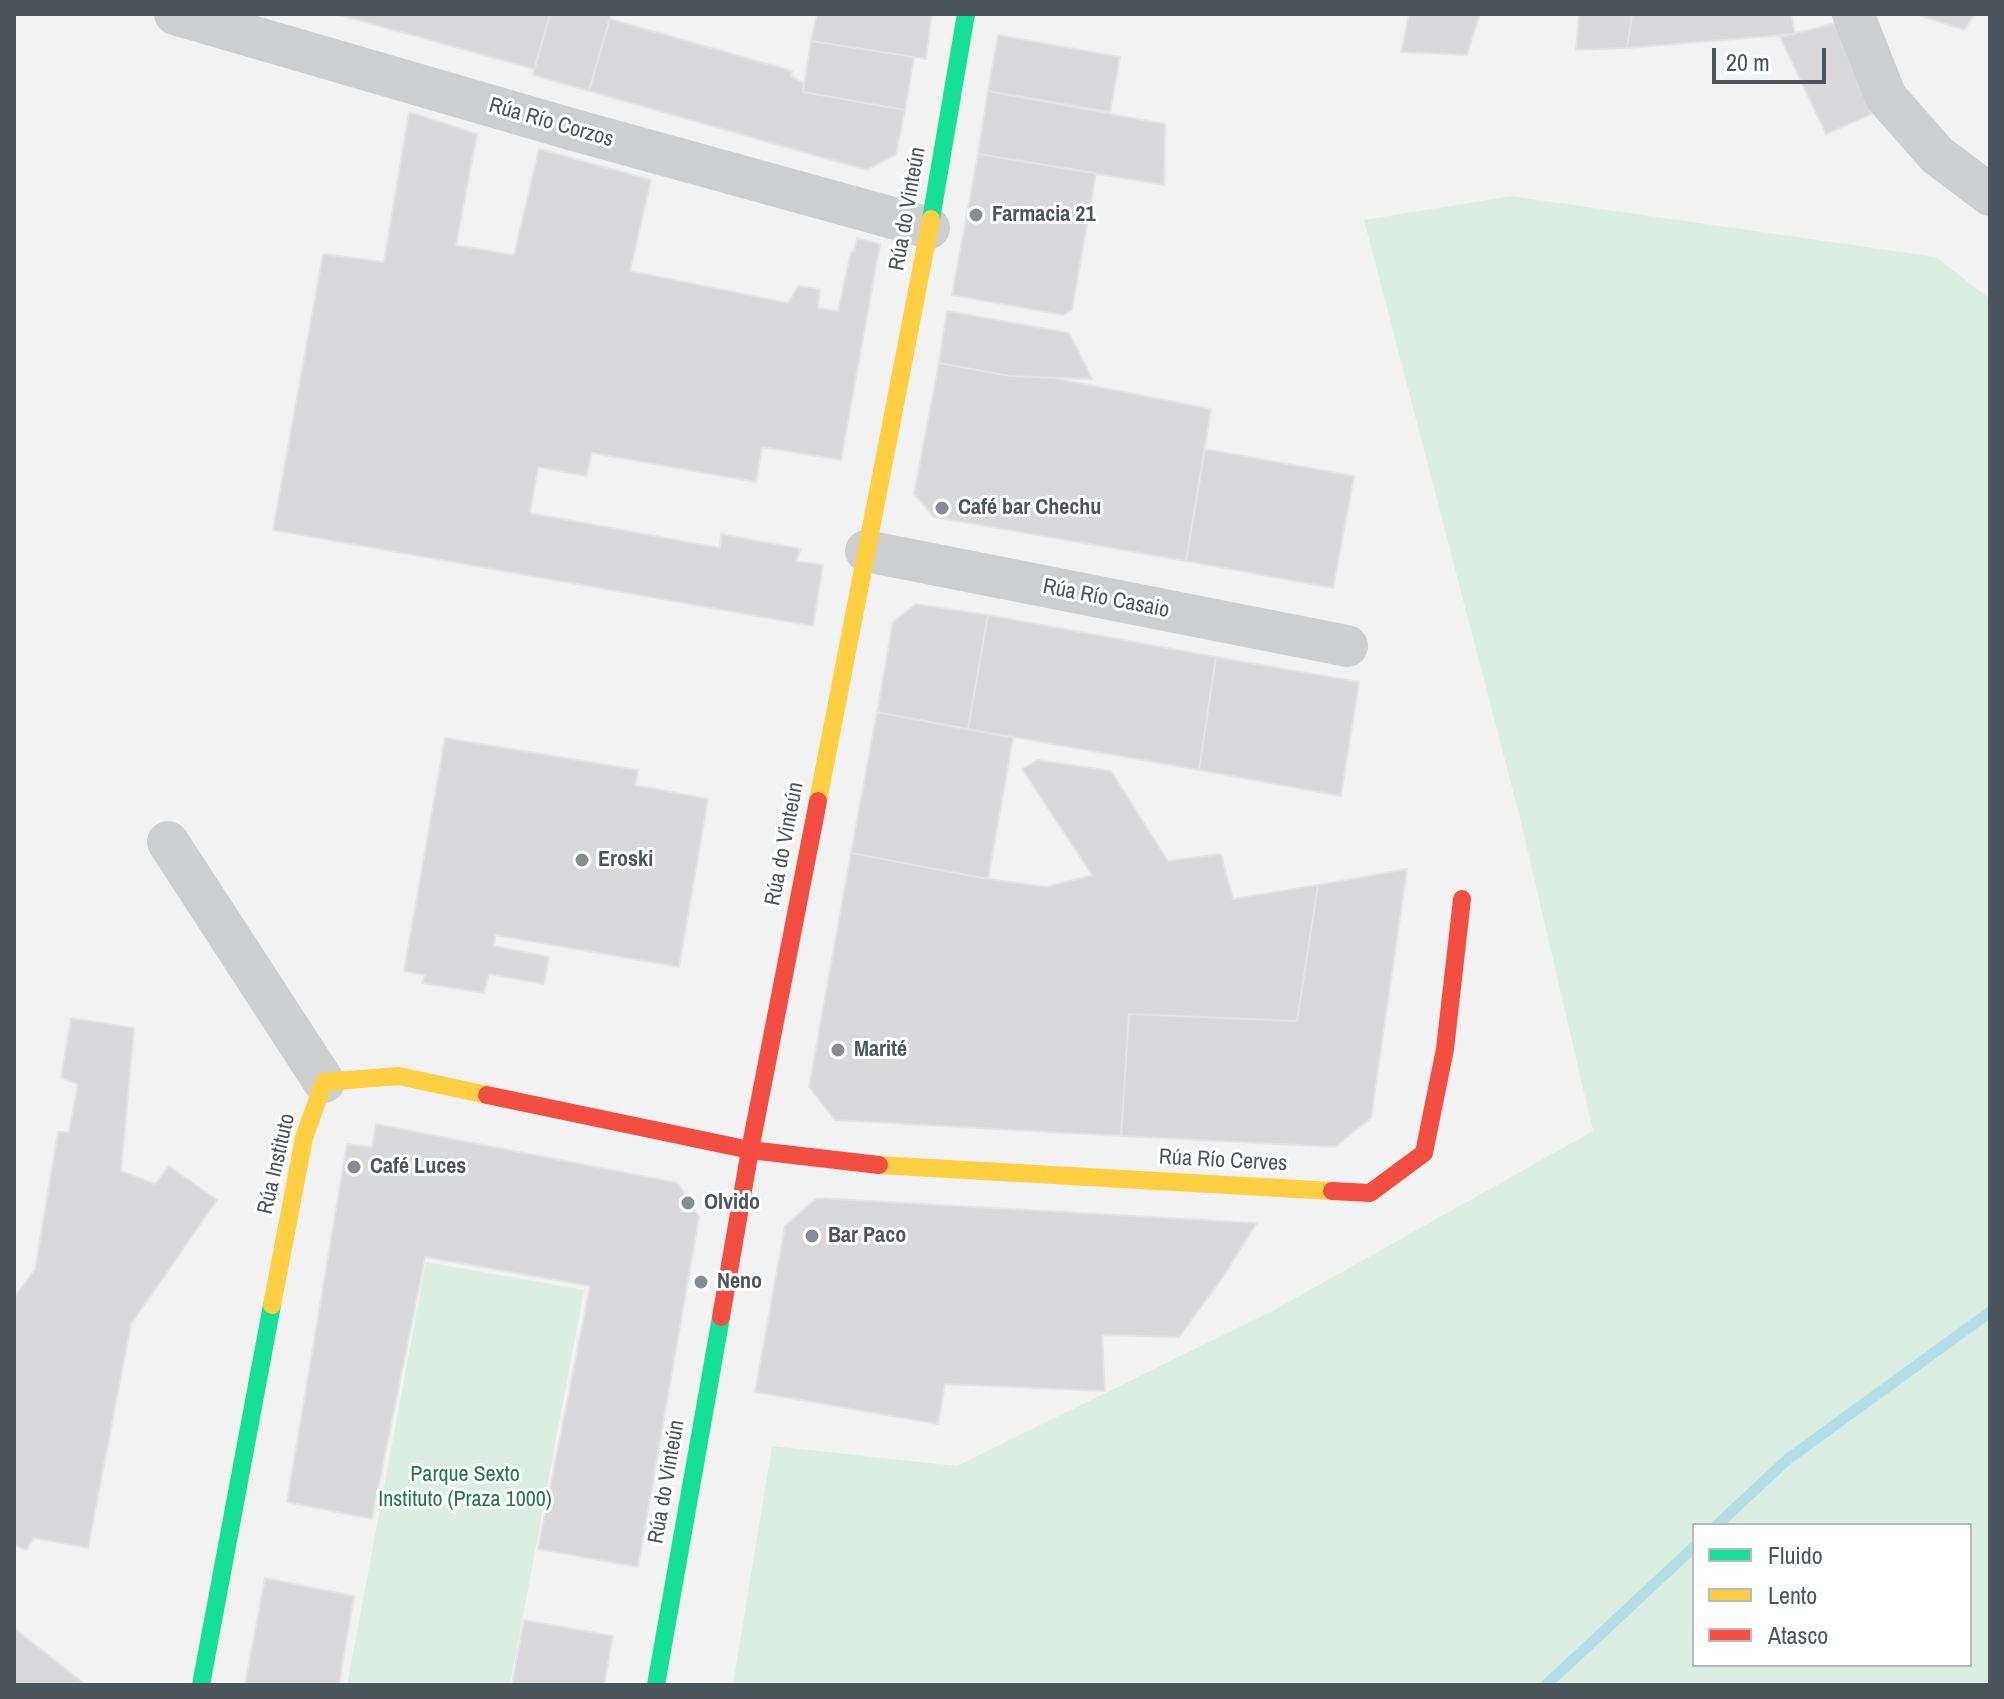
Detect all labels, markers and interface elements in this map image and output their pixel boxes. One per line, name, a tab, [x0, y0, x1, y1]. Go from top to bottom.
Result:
scale bar	[1716, 32, 1830, 82]
text: 20 m	[1726, 46, 1770, 78]
street label: Rúa Río Corzos	[486, 93, 616, 153]
street label: Rúa do Vinteún	[884, 145, 932, 273]
place label: Farmacia 21	[992, 202, 1095, 228]
marker: Farmacia 21	[967, 206, 985, 224]
place label: Café bar Chechu	[958, 495, 1101, 521]
marker: Café bar Chechu	[933, 499, 951, 517]
street label: Rúa Río Casaio	[1040, 574, 1172, 624]
street label: Rúa do Vinteún	[760, 780, 810, 908]
place label: Eroski	[598, 847, 653, 873]
marker: Eroski	[573, 851, 591, 869]
place label: Marité	[854, 1037, 907, 1063]
marker: Marité	[829, 1041, 847, 1059]
street label: Rúa Instituto	[253, 1111, 301, 1217]
street label: Rúa Río Cerves	[1158, 1144, 1288, 1178]
place label: Café Luces	[370, 1154, 466, 1180]
marker: Café Luces	[345, 1158, 363, 1176]
place label: Olvido	[704, 1190, 760, 1216]
marker: Olvido	[679, 1194, 697, 1212]
place label: Bar Paco	[828, 1223, 906, 1249]
marker: Bar Paco	[803, 1227, 821, 1245]
place label: Neno	[717, 1269, 762, 1295]
marker: Neno	[692, 1273, 710, 1291]
street label: Rúa do Vinteún	[643, 1418, 691, 1546]
park label: Parque Sexto Instituto (Praza 1000)	[378, 1462, 552, 1514]
legend	[1692, 1523, 1972, 1667]
text: Fluido	[1768, 1539, 1823, 1571]
text: Lento	[1768, 1579, 1817, 1611]
text: Atasco	[1768, 1619, 1828, 1651]

